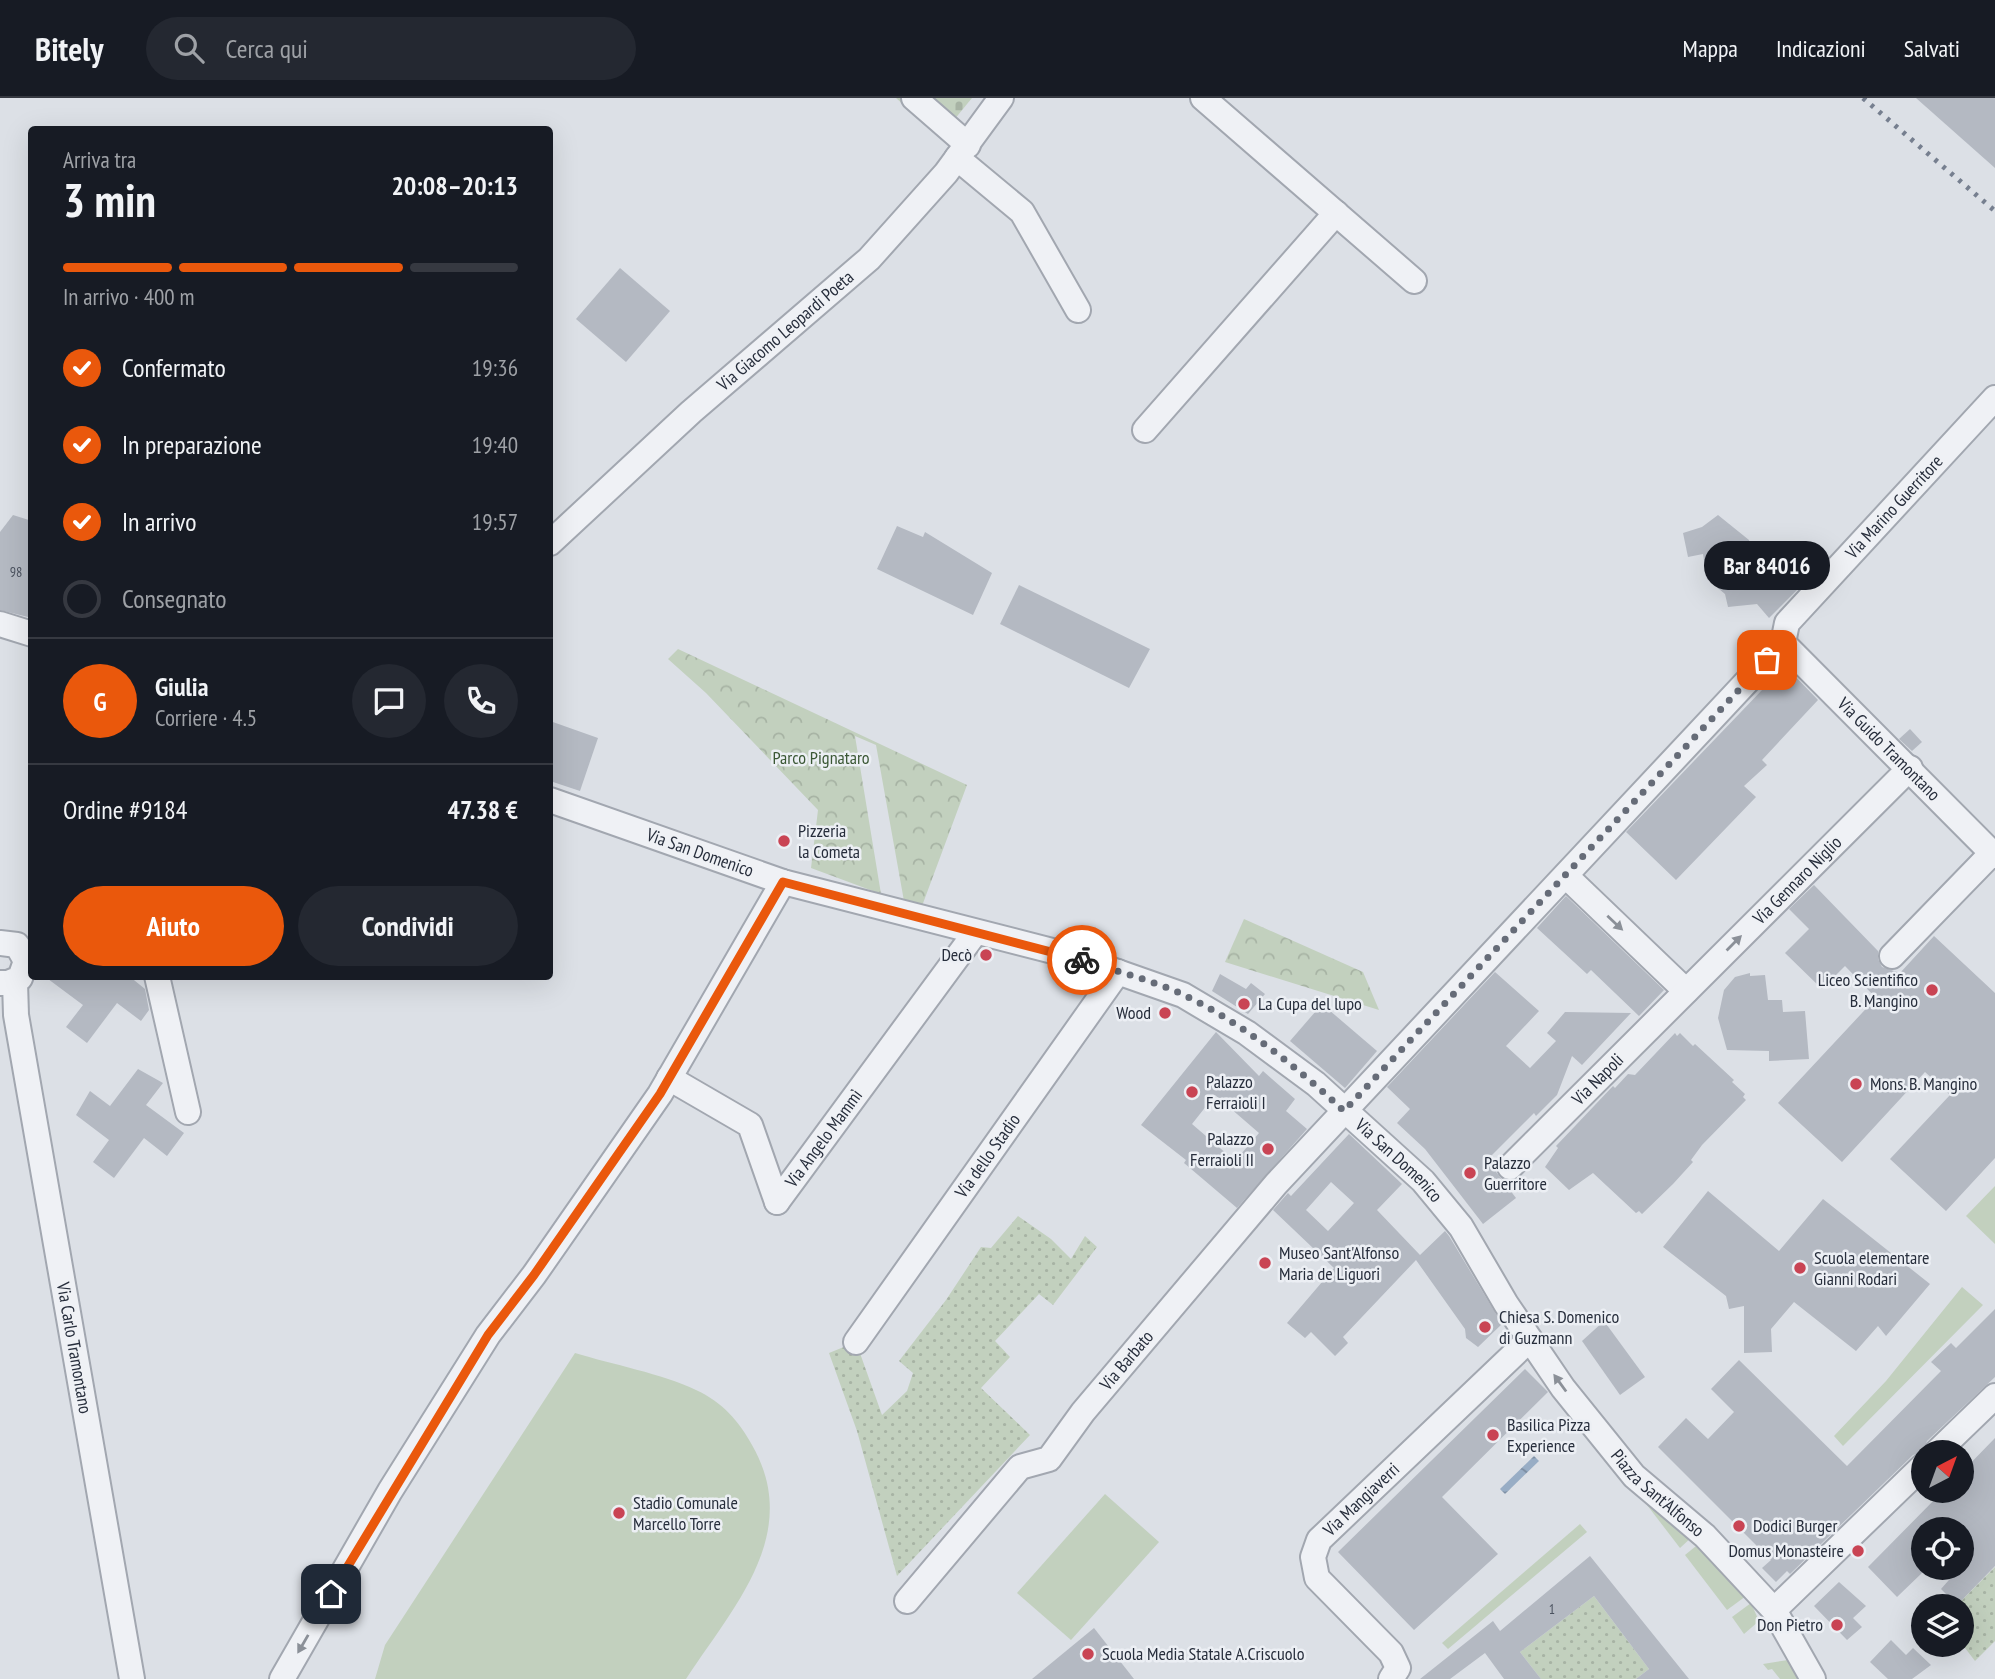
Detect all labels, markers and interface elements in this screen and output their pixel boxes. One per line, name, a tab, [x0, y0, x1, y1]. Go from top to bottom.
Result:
search box	[146, 17, 636, 80]
text: Bitely	[35, 27, 104, 70]
icon: search	[170, 29, 208, 67]
text: Cerca qui	[226, 32, 308, 65]
text: Mappa	[1683, 33, 1738, 64]
text: Indicazioni	[1776, 33, 1866, 64]
text: Salvati	[1904, 33, 1960, 64]
text: Arriva tra	[63, 145, 136, 174]
text: 20:08–20:13	[391, 169, 518, 202]
text: 3 min	[63, 170, 156, 230]
street label: Via Giacomo Leopardi Poeta	[711, 265, 858, 396]
text: In arrivo · 400 m	[63, 282, 195, 311]
icon: check	[63, 349, 101, 387]
text: Confermato	[122, 351, 226, 384]
text: 19:36	[472, 353, 518, 382]
icon: check	[63, 426, 101, 464]
text: In preparazione	[122, 428, 262, 461]
text: 19:40	[472, 430, 518, 459]
street label: Via Marino Guerritore	[1840, 450, 1948, 564]
icon: check	[63, 503, 101, 541]
text: In arrivo	[122, 505, 197, 538]
text: 19:57	[472, 507, 518, 536]
callout: Bar 84016	[1704, 541, 1830, 590]
text: Bar 84016	[1723, 551, 1811, 580]
house number: 98	[10, 563, 22, 581]
text: Consegnato	[122, 582, 226, 615]
pin	[1737, 630, 1797, 690]
icon: bag	[1748, 641, 1786, 679]
button: chat	[352, 664, 426, 738]
button: phone	[444, 664, 518, 738]
text: Giulia	[155, 670, 208, 703]
text: G	[93, 685, 107, 718]
street label: Via Guido Tramontano	[1832, 692, 1946, 806]
text: Corriere · 4.5	[155, 703, 257, 732]
park label: Parco Pignataro	[772, 746, 870, 769]
text: Ordine #9184	[63, 793, 187, 826]
text: 47.38 €	[448, 793, 518, 826]
place label: Pizzeria la Cometa	[798, 819, 860, 863]
street label: Via San Domenico	[643, 823, 757, 882]
street label: Via Gennaro Niglio	[1747, 831, 1847, 930]
marker: Pizzeria la Cometa	[776, 833, 792, 849]
button: Aiuto	[63, 886, 284, 966]
button: Condividi	[298, 886, 518, 966]
one-way arrow	[1606, 914, 1623, 930]
courier	[1047, 925, 1117, 995]
one-way arrow	[1726, 934, 1743, 951]
icon: bike	[1063, 941, 1101, 979]
place label: Decò	[941, 943, 972, 966]
marker: Decò	[978, 947, 994, 963]
place label: Liceo Scientifico B. Mangino	[1818, 968, 1918, 1012]
marker: Liceo Scientifico B. Mangino	[1924, 982, 1940, 998]
place label: La Cupa del lupo	[1258, 992, 1362, 1015]
marker: La Cupa del lupo	[1236, 996, 1252, 1012]
place label: Wood	[1116, 1001, 1151, 1024]
marker: Wood	[1157, 1005, 1173, 1021]
street label: Via Napoli	[1566, 1048, 1628, 1110]
place label: Palazzo Ferraioli I	[1206, 1070, 1266, 1114]
place label: Mons. B. Mangino	[1870, 1072, 1978, 1095]
marker: Mons. B. Mangino	[1848, 1076, 1864, 1092]
street label: Via Angelo Mammì	[779, 1084, 867, 1193]
marker: Palazzo Ferraioli I	[1184, 1084, 1200, 1100]
street label: Via dello Stadio	[949, 1109, 1025, 1203]
street label: Via San Domenico	[1350, 1113, 1448, 1207]
place label: Palazzo Ferraioli II	[1190, 1127, 1254, 1171]
marker: Palazzo Ferraioli II	[1260, 1141, 1276, 1157]
place label: Palazzo Guerritore	[1484, 1151, 1547, 1195]
marker: Palazzo Guerritore	[1462, 1165, 1478, 1181]
place label: Museo Sant'Alfonso Maria de Liguori	[1279, 1241, 1399, 1285]
place label: Scuola elementare Gianni Rodari	[1814, 1246, 1930, 1290]
marker: Museo Sant'Alfonso Maria de Liguori	[1257, 1255, 1273, 1271]
marker: Scuola elementare Gianni Rodari	[1792, 1260, 1808, 1276]
street label: Via Carlo Tramontano	[52, 1280, 97, 1415]
place label: Chiesa S. Domenico di Guzmann	[1499, 1305, 1619, 1349]
marker: Chiesa S. Domenico di Guzmann	[1477, 1319, 1493, 1335]
street label: Via Barbato	[1094, 1325, 1158, 1396]
one-way arrow	[1553, 1374, 1567, 1392]
place label: Basilica Pizza Experience	[1507, 1413, 1590, 1457]
marker: Basilica Pizza Experience	[1485, 1427, 1501, 1443]
north arrow	[1911, 1440, 1974, 1503]
map controls	[1911, 1440, 1974, 1657]
street label: Piazza Sant'Alfonso	[1606, 1445, 1710, 1542]
street label: Via Mangiaverri	[1317, 1457, 1404, 1542]
place label: Stadio Comunale Marcello Torre	[633, 1491, 738, 1535]
marker: Stadio Comunale Marcello Torre	[611, 1505, 627, 1521]
place label: Dodici Burger	[1753, 1514, 1837, 1537]
button: locate	[1911, 1517, 1974, 1580]
marker: Dodici Burger	[1731, 1518, 1747, 1534]
place label: Domus Monasteire	[1728, 1539, 1844, 1562]
marker: Domus Monasteire	[1850, 1543, 1866, 1559]
pin	[301, 1564, 361, 1624]
icon: home	[312, 1575, 350, 1613]
button: layers	[1911, 1594, 1974, 1657]
house number: 1	[1549, 1600, 1555, 1618]
place label: Don Pietro	[1757, 1613, 1823, 1636]
marker: Don Pietro	[1829, 1617, 1845, 1633]
one-way arrow	[296, 1634, 309, 1653]
place label: Scuola Media Statale A.Criscuolo	[1102, 1642, 1305, 1665]
marker: Scuola Media Statale A.Criscuolo	[1080, 1646, 1096, 1662]

